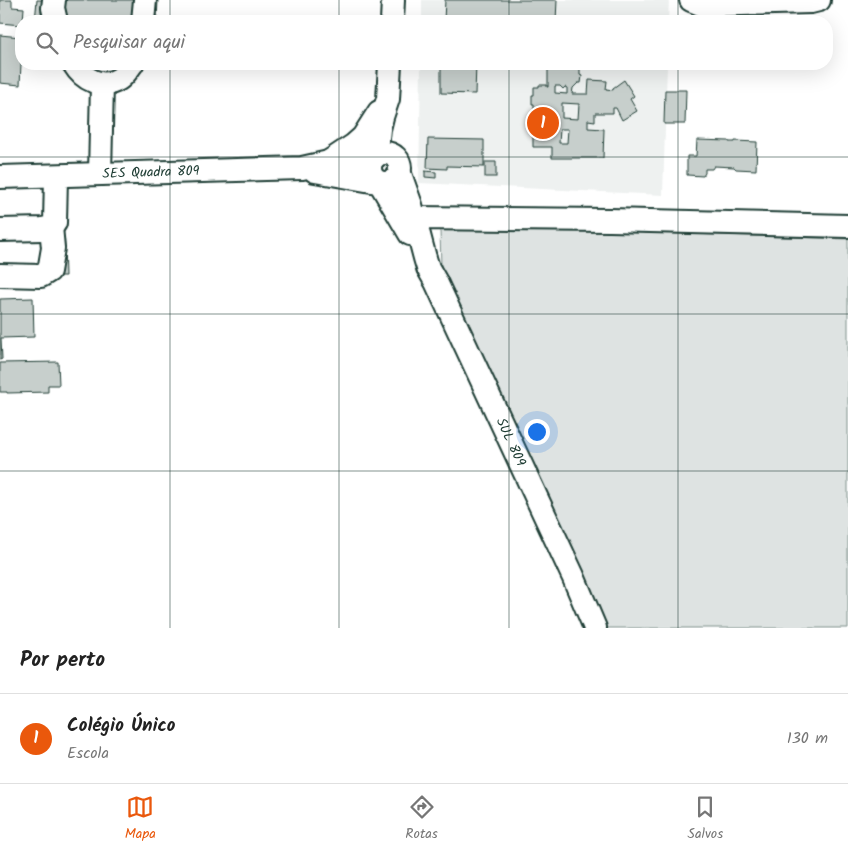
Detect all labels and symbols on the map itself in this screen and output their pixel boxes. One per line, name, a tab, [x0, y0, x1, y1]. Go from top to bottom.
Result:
pin: 1	[527, 104, 559, 142]
street label: SES Quadra 809	[102, 160, 200, 185]
street label: SUL 809	[490, 414, 532, 470]
your location	[524, 419, 550, 445]

